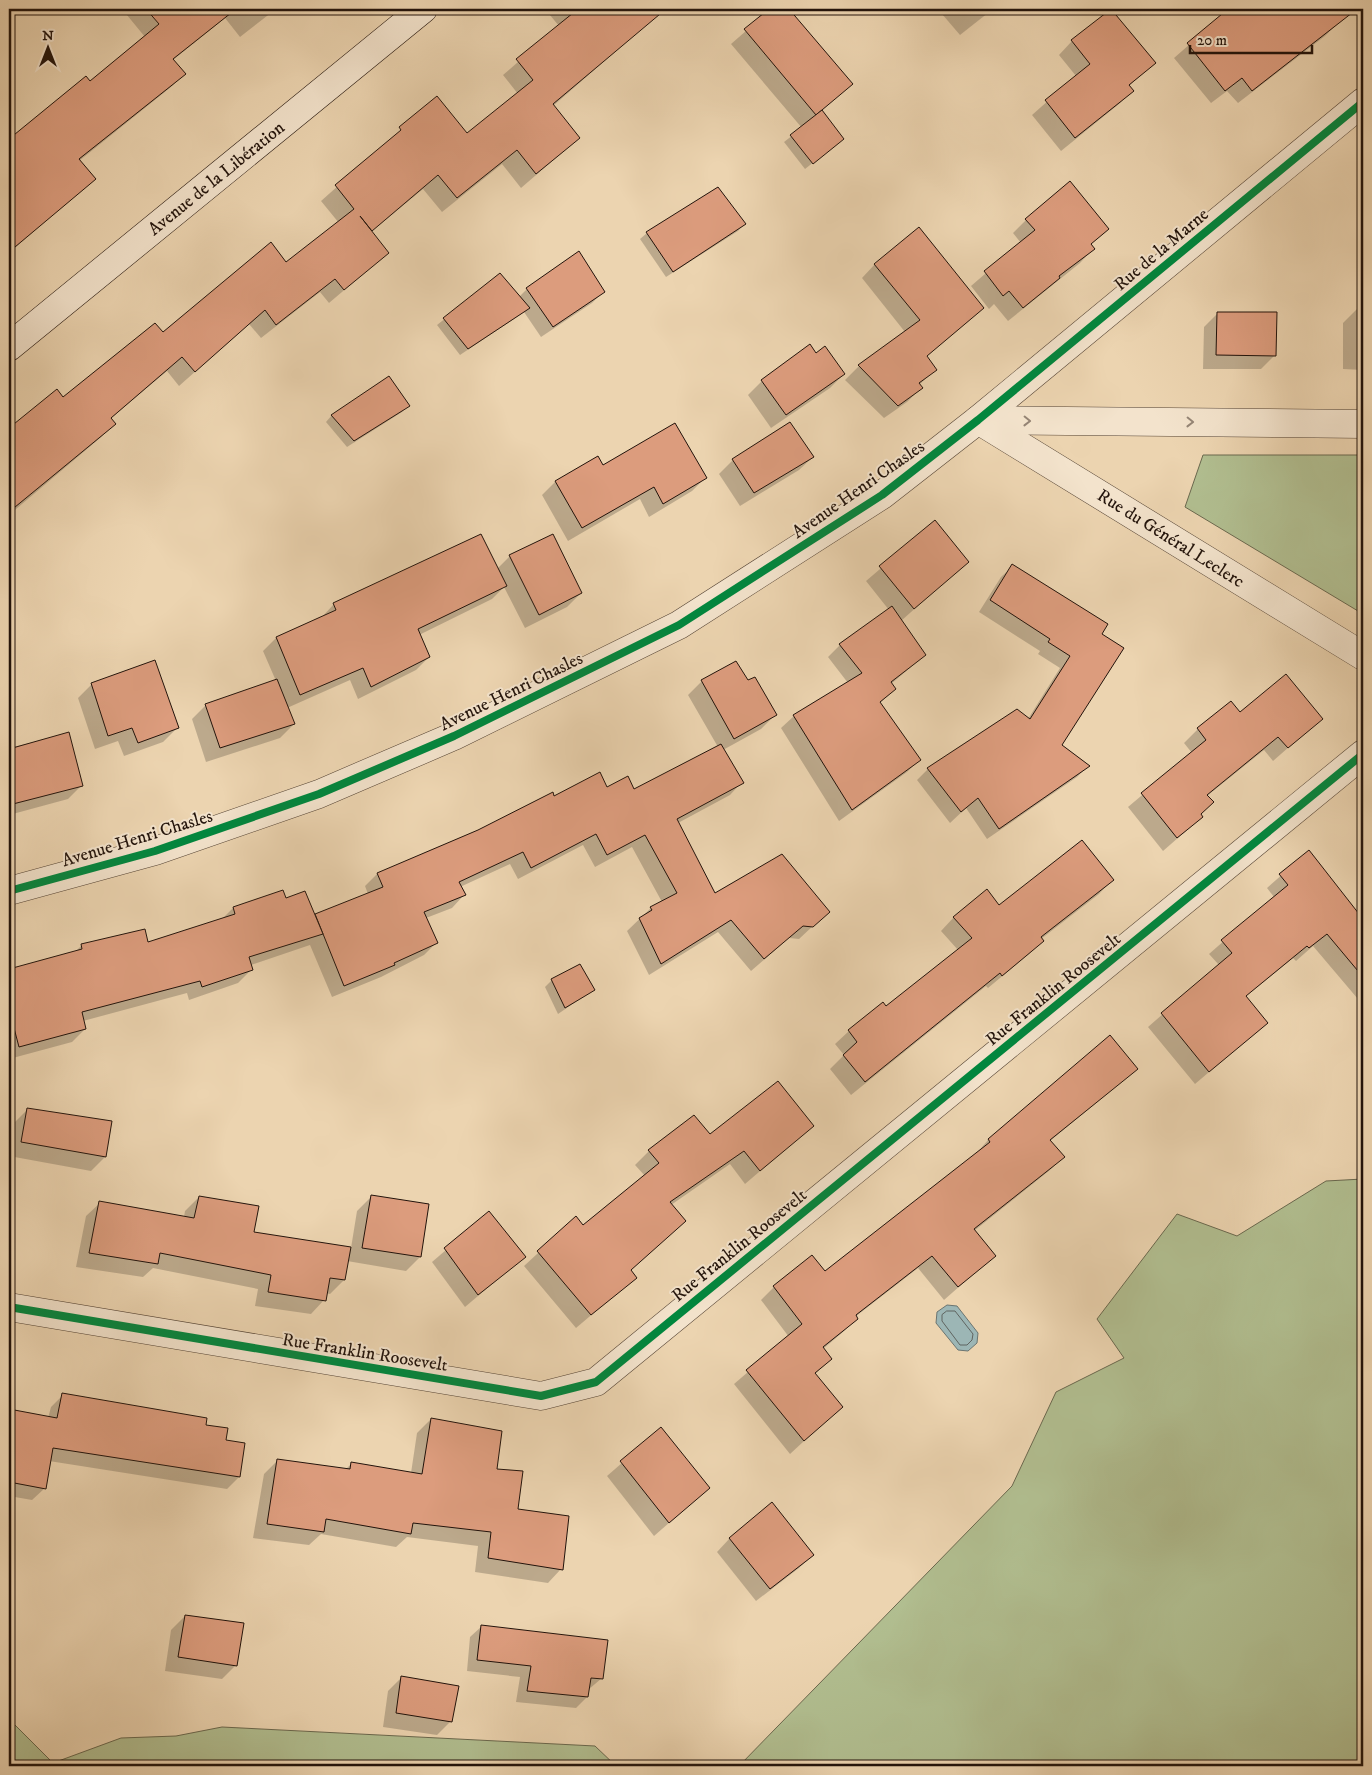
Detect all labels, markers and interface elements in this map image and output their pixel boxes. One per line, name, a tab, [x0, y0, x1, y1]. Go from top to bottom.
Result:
north arrow	[22, 22, 72, 72]
scale bar	[1190, 22, 1312, 54]
text: N	[42, 27, 54, 45]
text: 20 m	[1197, 31, 1227, 50]
street label: Avenue de la Libération	[144, 117, 290, 241]
street label: Rue de la Marne	[1110, 204, 1213, 296]
one-way arrow	[1023, 415, 1031, 426]
one-way arrow	[1186, 417, 1194, 427]
street label: Avenue Henri Chasles	[788, 436, 929, 544]
street label: Rue du Général Leclerc	[1093, 485, 1248, 593]
street label: Avenue Henri Chasles	[436, 648, 587, 736]
street label: Avenue Henri Chasles	[59, 806, 215, 872]
street label: Rue Franklin Roosevelt	[982, 928, 1126, 1051]
street label: Rue Franklin Roosevelt	[668, 1184, 812, 1307]
street label: Rue Franklin Roosevelt	[280, 1329, 449, 1377]

